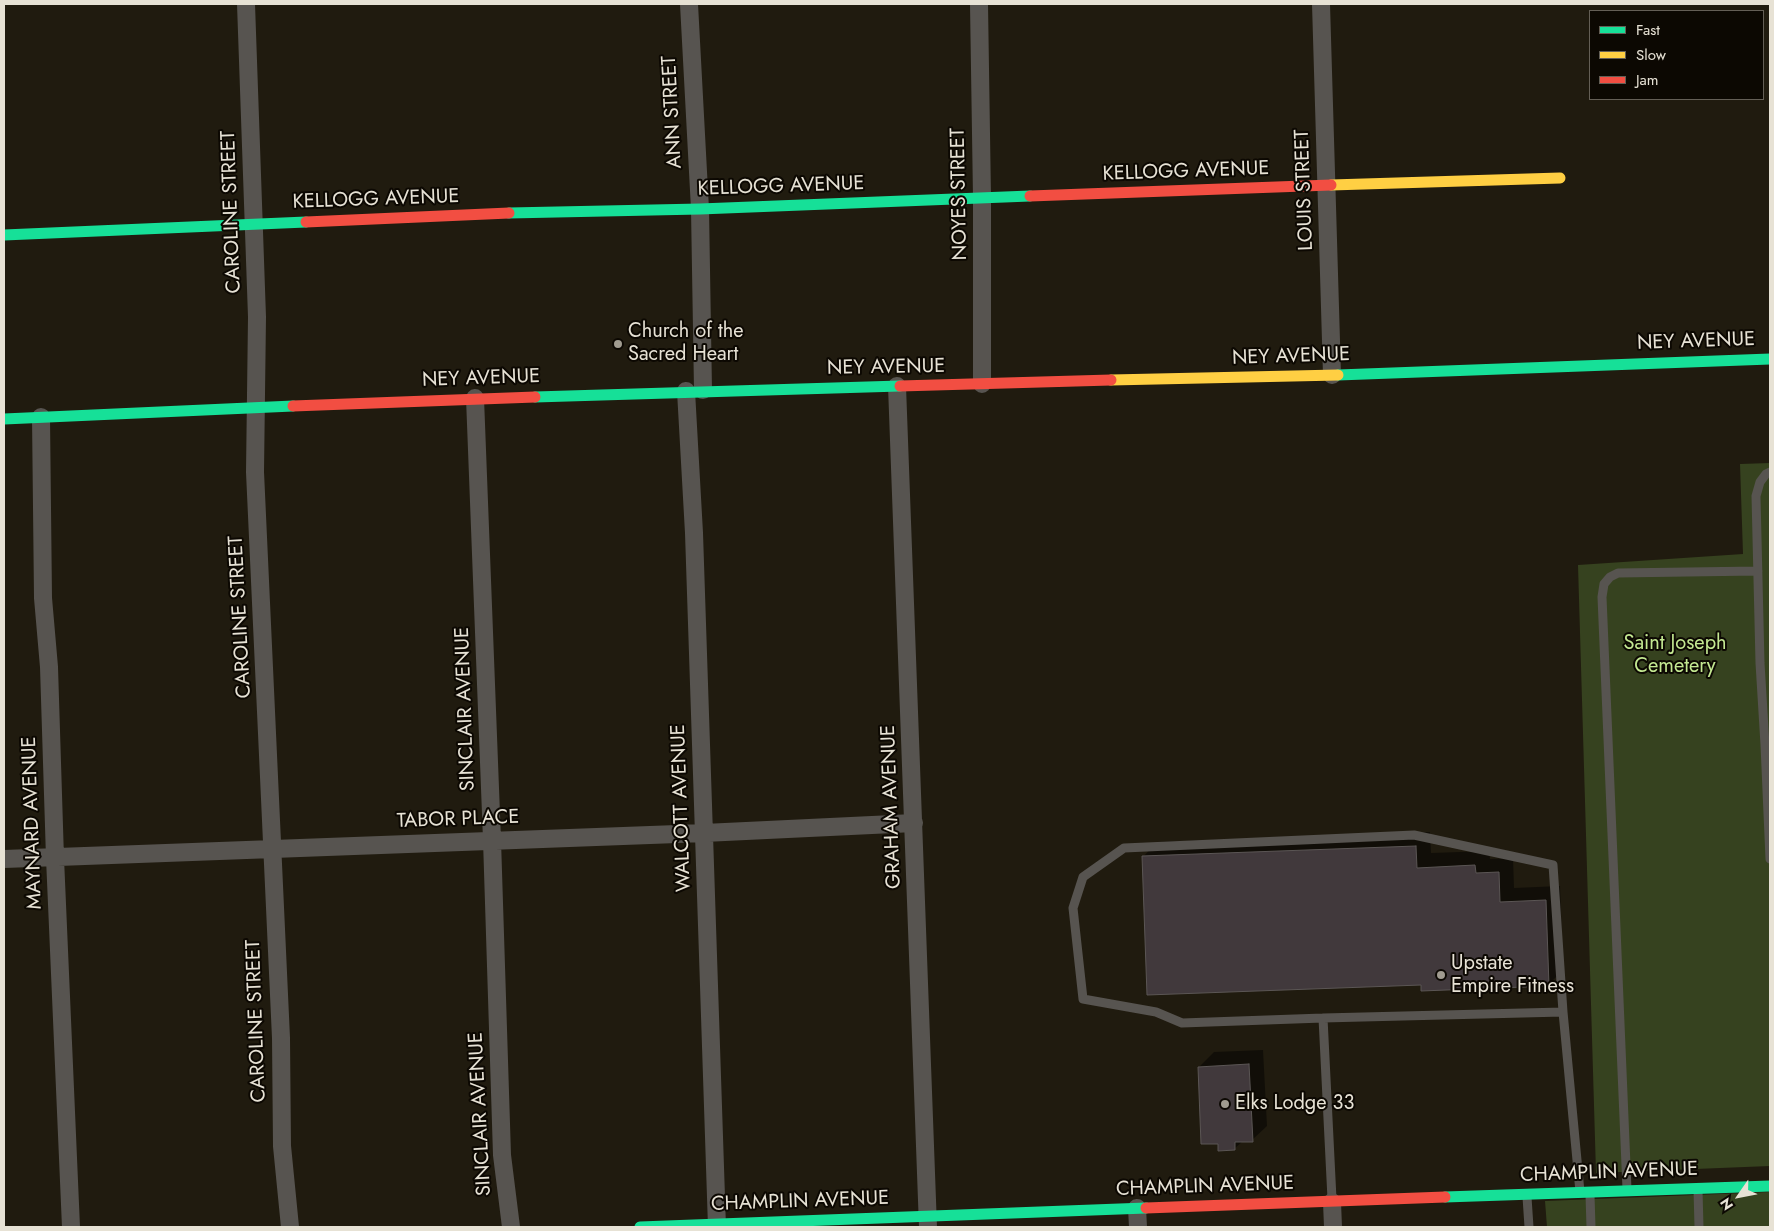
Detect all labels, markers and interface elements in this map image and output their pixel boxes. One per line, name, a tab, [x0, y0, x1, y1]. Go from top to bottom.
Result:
legend	[1589, 10, 1764, 100]
text: Fast	[1636, 19, 1660, 41]
text: Slow	[1636, 44, 1666, 66]
street label: ANN STREET	[658, 55, 688, 169]
text: Jam	[1636, 69, 1659, 91]
street label: NOYES STREET	[947, 127, 973, 261]
street label: LOUIS STREET	[1291, 129, 1319, 251]
street label: CAROLINE STREET	[217, 130, 247, 294]
street label: KELLOGG AVENUE	[1102, 157, 1270, 187]
street label: KELLOGG AVENUE	[697, 172, 865, 202]
street label: KELLOGG AVENUE	[292, 185, 460, 215]
place label: Church of the Sacred Heart	[628, 320, 744, 367]
street label: NEY AVENUE	[1637, 328, 1755, 356]
marker: Church of the Sacred Heart	[612, 338, 624, 350]
street label: NEY AVENUE	[1232, 343, 1350, 371]
street label: NEY AVENUE	[827, 355, 945, 381]
street label: NEY AVENUE	[422, 365, 540, 393]
street label: CAROLINE STREET	[225, 535, 257, 699]
street label: SINCLAIR AVENUE	[451, 626, 481, 792]
park label: Saint Joseph Cemetery	[1623, 632, 1727, 679]
street label: WALCOTT AVENUE	[667, 724, 697, 892]
street label: GRAHAM AVENUE	[877, 725, 907, 889]
street label: MAYNARD AVENUE	[18, 736, 48, 910]
street label: TABOR PLACE	[396, 806, 520, 834]
street label: CAROLINE STREET	[242, 939, 272, 1103]
place label: Upstate Empire Fitness	[1451, 952, 1574, 999]
marker: Upstate Empire Fitness	[1435, 969, 1447, 981]
street label: SINCLAIR AVENUE	[465, 1031, 497, 1197]
place label: Elks Lodge 33	[1235, 1092, 1354, 1116]
marker: Elks Lodge 33	[1219, 1098, 1231, 1110]
street label: CHAMPLIN AVENUE	[1520, 1158, 1698, 1188]
north arrow	[1714, 1171, 1764, 1221]
street label: CHAMPLIN AVENUE	[1116, 1172, 1294, 1202]
street label: CHAMPLIN AVENUE	[711, 1187, 889, 1217]
text: N	[1715, 1194, 1738, 1214]

